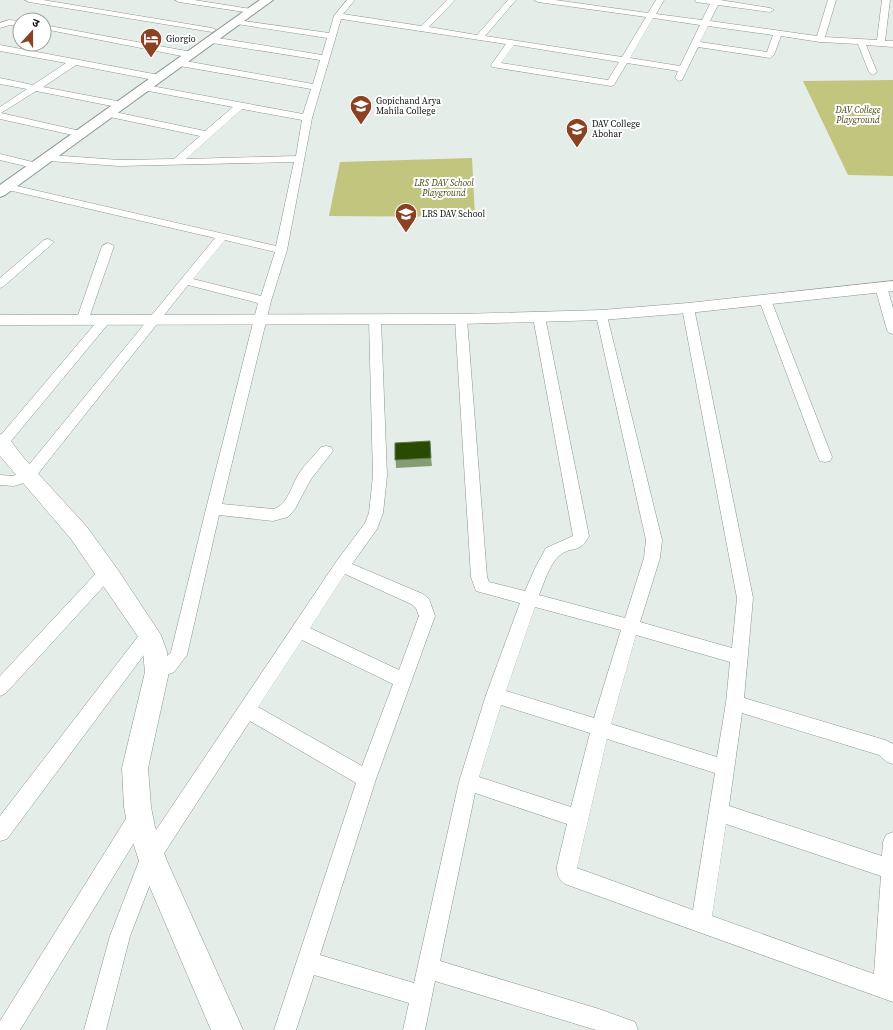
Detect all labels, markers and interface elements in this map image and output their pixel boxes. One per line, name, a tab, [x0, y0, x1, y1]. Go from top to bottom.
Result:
north arrow	[12, 12, 52, 52]
text: उ	[30, 15, 42, 31]
hotel icon: Giorgio	[138, 26, 164, 59]
place label: Giorgio	[166, 33, 196, 45]
school or university icon: Gopichand Arya Mahila College	[348, 93, 374, 126]
place label: Gopichand Arya Mahila College	[376, 95, 441, 117]
park label: DAV College Playground	[835, 104, 881, 126]
school or university icon: DAV College Abohar	[564, 116, 590, 149]
place label: DAV College Abohar	[592, 118, 641, 140]
park label: LRS DAV School Playground	[413, 177, 474, 199]
school or university icon: LRS DAV School	[393, 201, 419, 234]
place label: LRS DAV School	[422, 208, 485, 220]

